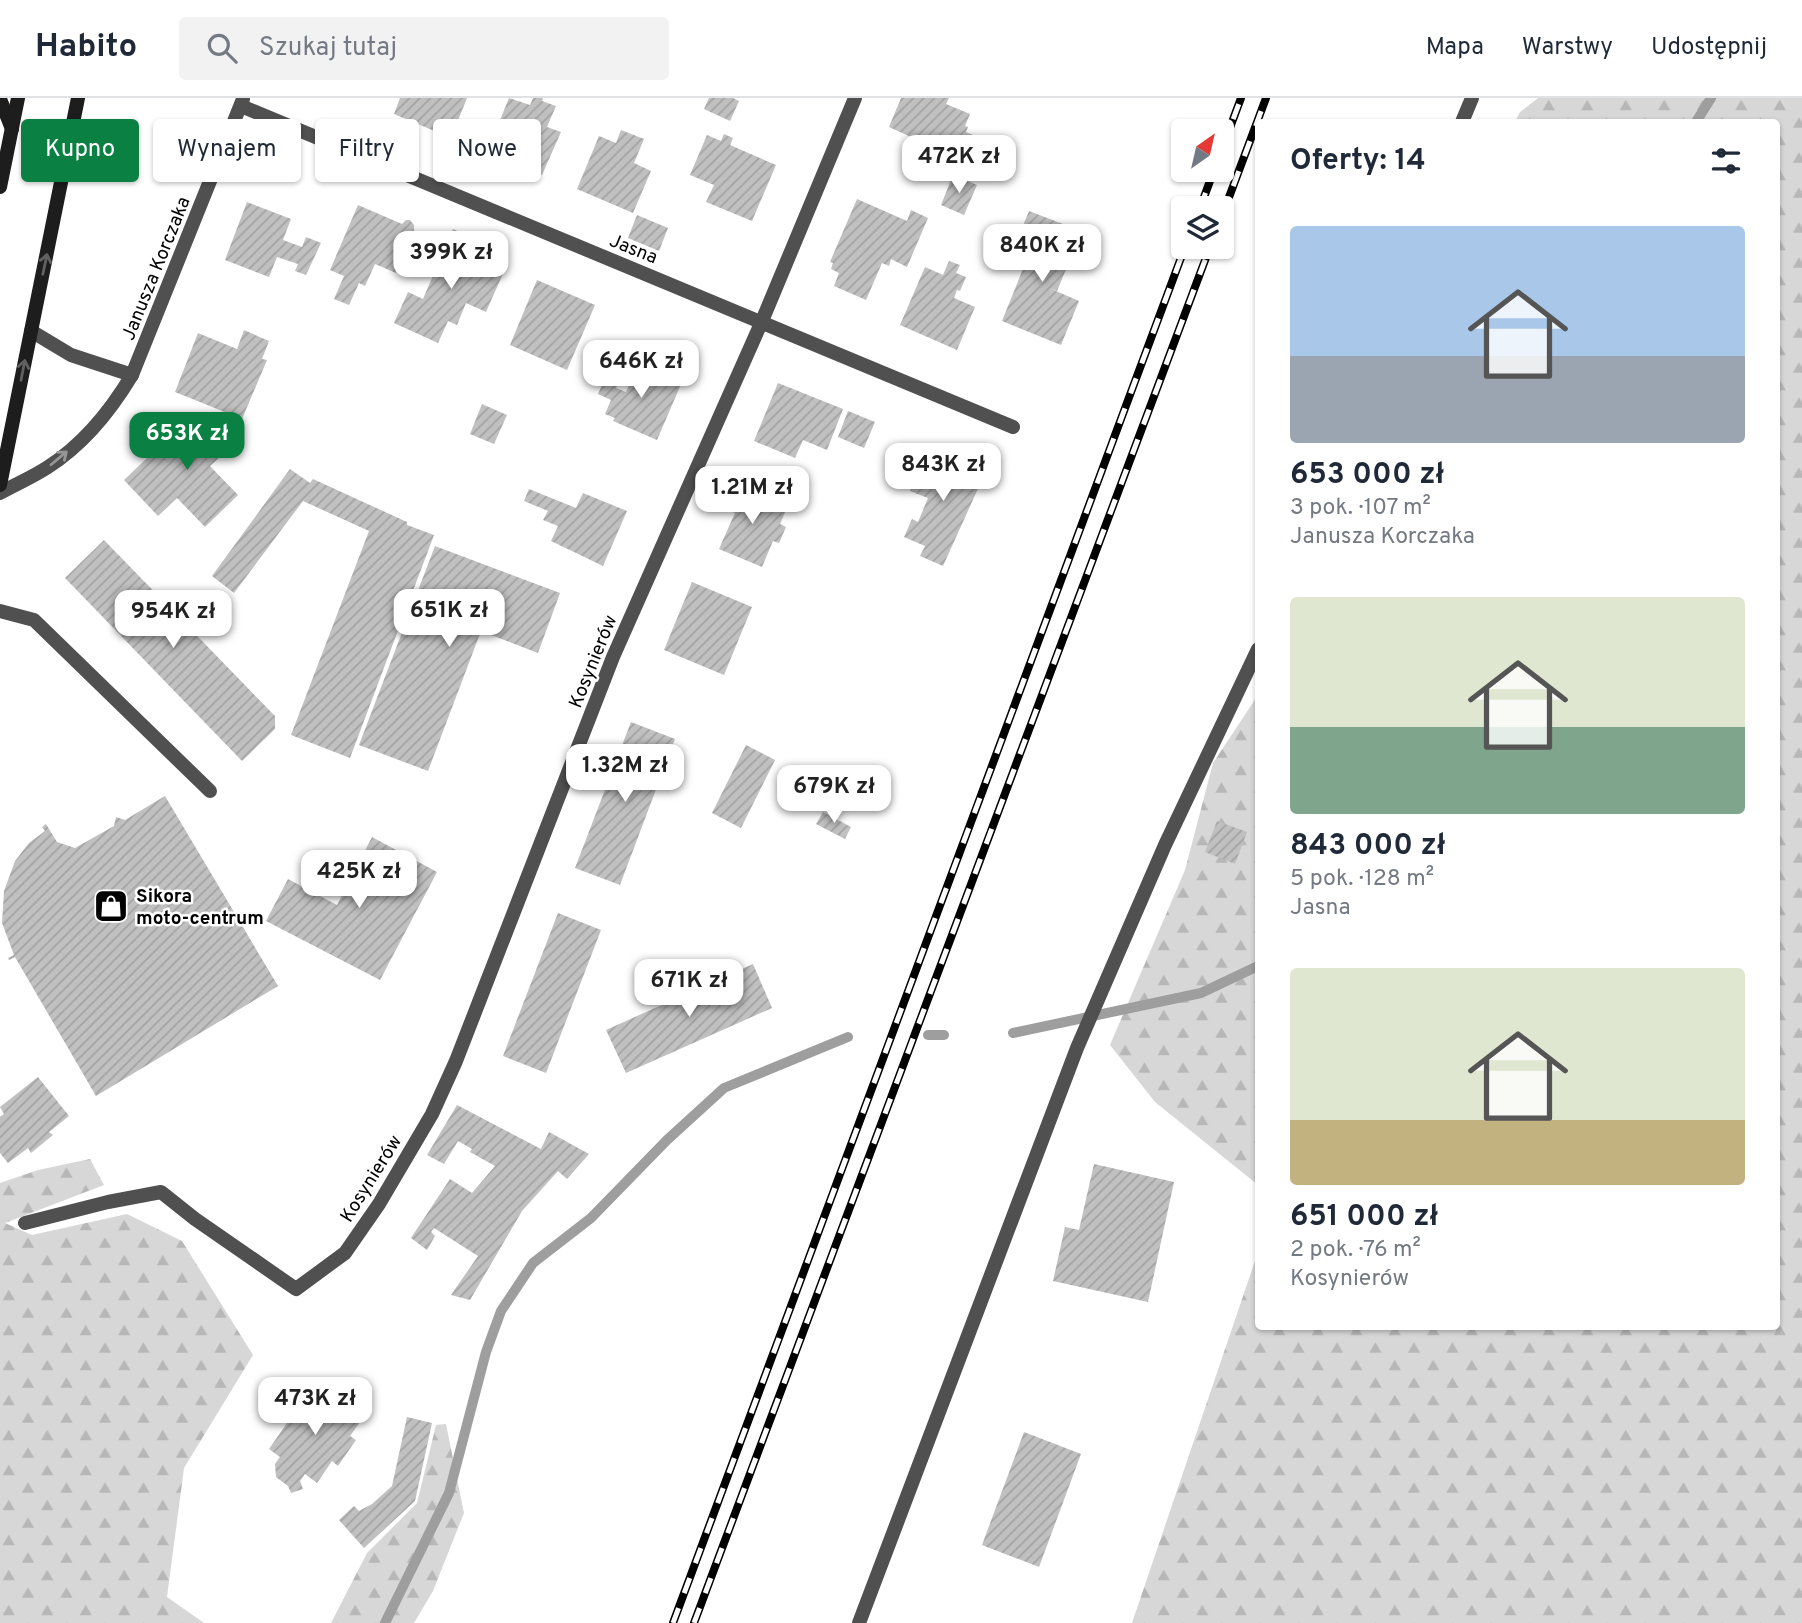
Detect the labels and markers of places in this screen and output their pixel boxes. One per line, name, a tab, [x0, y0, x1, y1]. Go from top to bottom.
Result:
pin: 472K zł	[894, 136, 1024, 195]
pin: 840K zł	[977, 225, 1107, 284]
pin: 399K zł	[386, 232, 516, 291]
pin: 646K zł	[576, 341, 706, 400]
pin: 653K zł	[122, 412, 252, 472]
pin: 843K zł	[878, 444, 1008, 503]
pin: 1.21M zł	[680, 466, 824, 526]
pin: 651K zł	[384, 589, 514, 649]
pin: 954K zł	[108, 590, 238, 650]
pin: 1.32M zł	[553, 744, 697, 804]
pin: 679K zł	[769, 766, 899, 825]
pin: 425K zł	[294, 850, 424, 910]
place label: Sikora moto-centrum	[136, 885, 264, 931]
shop icon: Sikora moto-centrum	[92, 887, 130, 925]
pin: 671K zł	[624, 960, 754, 1019]
pin: 473K zł	[250, 1378, 380, 1437]

